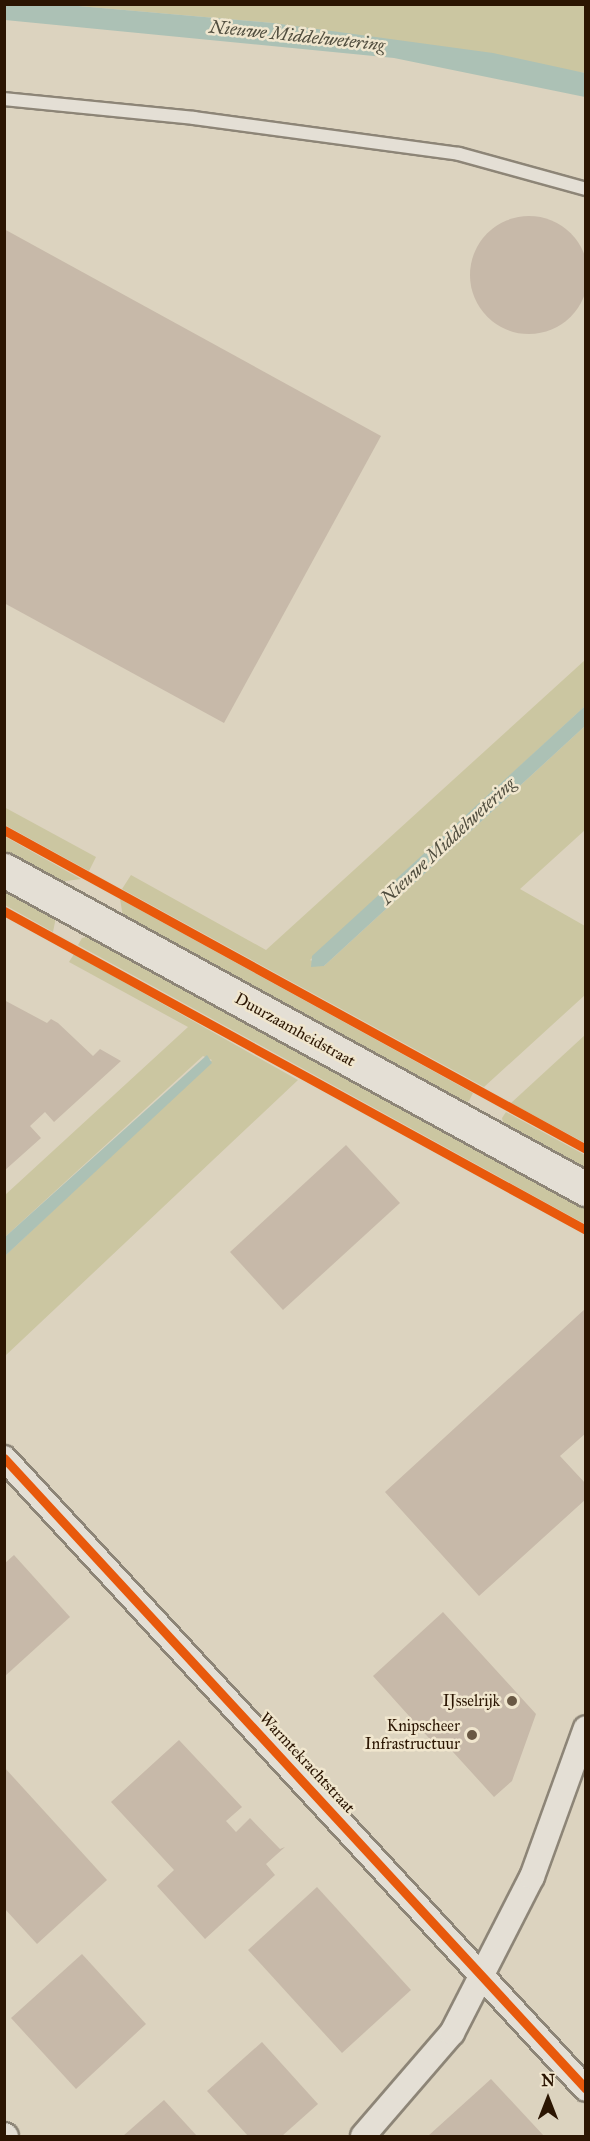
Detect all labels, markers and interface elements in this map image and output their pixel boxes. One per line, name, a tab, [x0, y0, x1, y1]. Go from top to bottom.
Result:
water label: Nieuwe Middelwetering	[208, 16, 386, 56]
water label: Nieuwe Middelwetering	[376, 773, 520, 909]
street label: Duurzaamheidstraat	[231, 989, 359, 1071]
place label: IJsselrijk	[443, 1691, 500, 1711]
marker: IJsselrijk	[505, 1694, 519, 1708]
street label: Warmtekrachtstraat	[255, 1709, 359, 1817]
place label: Knipscheer Infrastructuur	[365, 1716, 460, 1754]
marker: Knipscheer Infrastructuur	[465, 1728, 479, 1742]
north arrow	[518, 2069, 578, 2129]
text: N	[541, 2071, 555, 2090]

